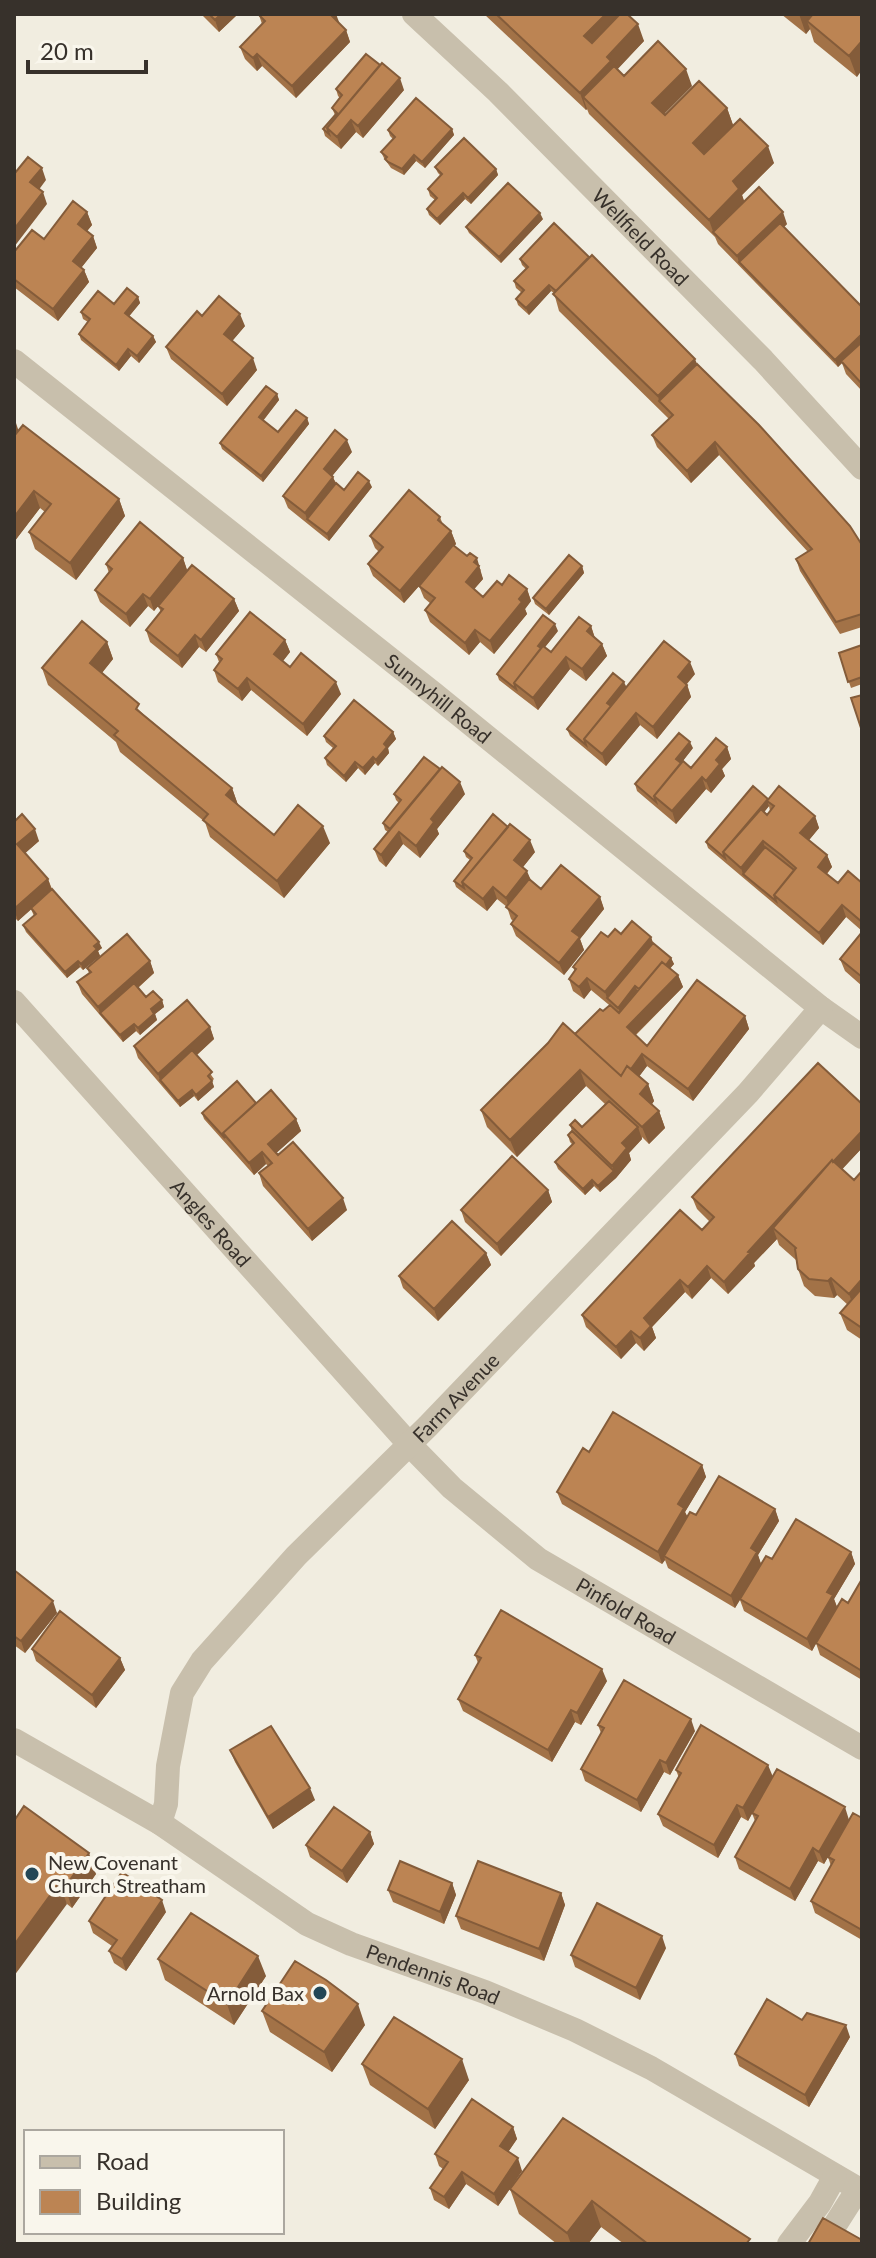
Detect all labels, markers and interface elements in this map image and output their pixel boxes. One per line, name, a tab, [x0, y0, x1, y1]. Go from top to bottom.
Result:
scale bar	[28, 24, 146, 74]
text: 20 m	[40, 36, 94, 65]
street label: Wellfield Road	[588, 183, 694, 290]
street label: Sunnyhill Road	[381, 648, 496, 748]
street label: Angles Road	[166, 1174, 256, 1271]
street label: Farm Avenue	[407, 1348, 504, 1447]
street label: Pinfold Road	[572, 1572, 680, 1649]
place label: New Covenant Church Streatham	[48, 1850, 206, 1897]
marker: New Covenant Church Streatham	[23, 1865, 41, 1883]
street label: Pendennis Road	[363, 1939, 504, 2009]
place label: Arnold Bax	[207, 1981, 304, 2005]
marker: Arnold Bax	[311, 1984, 329, 2002]
legend	[24, 2130, 284, 2234]
text: Road	[96, 2146, 149, 2175]
text: Building	[96, 2186, 181, 2215]

